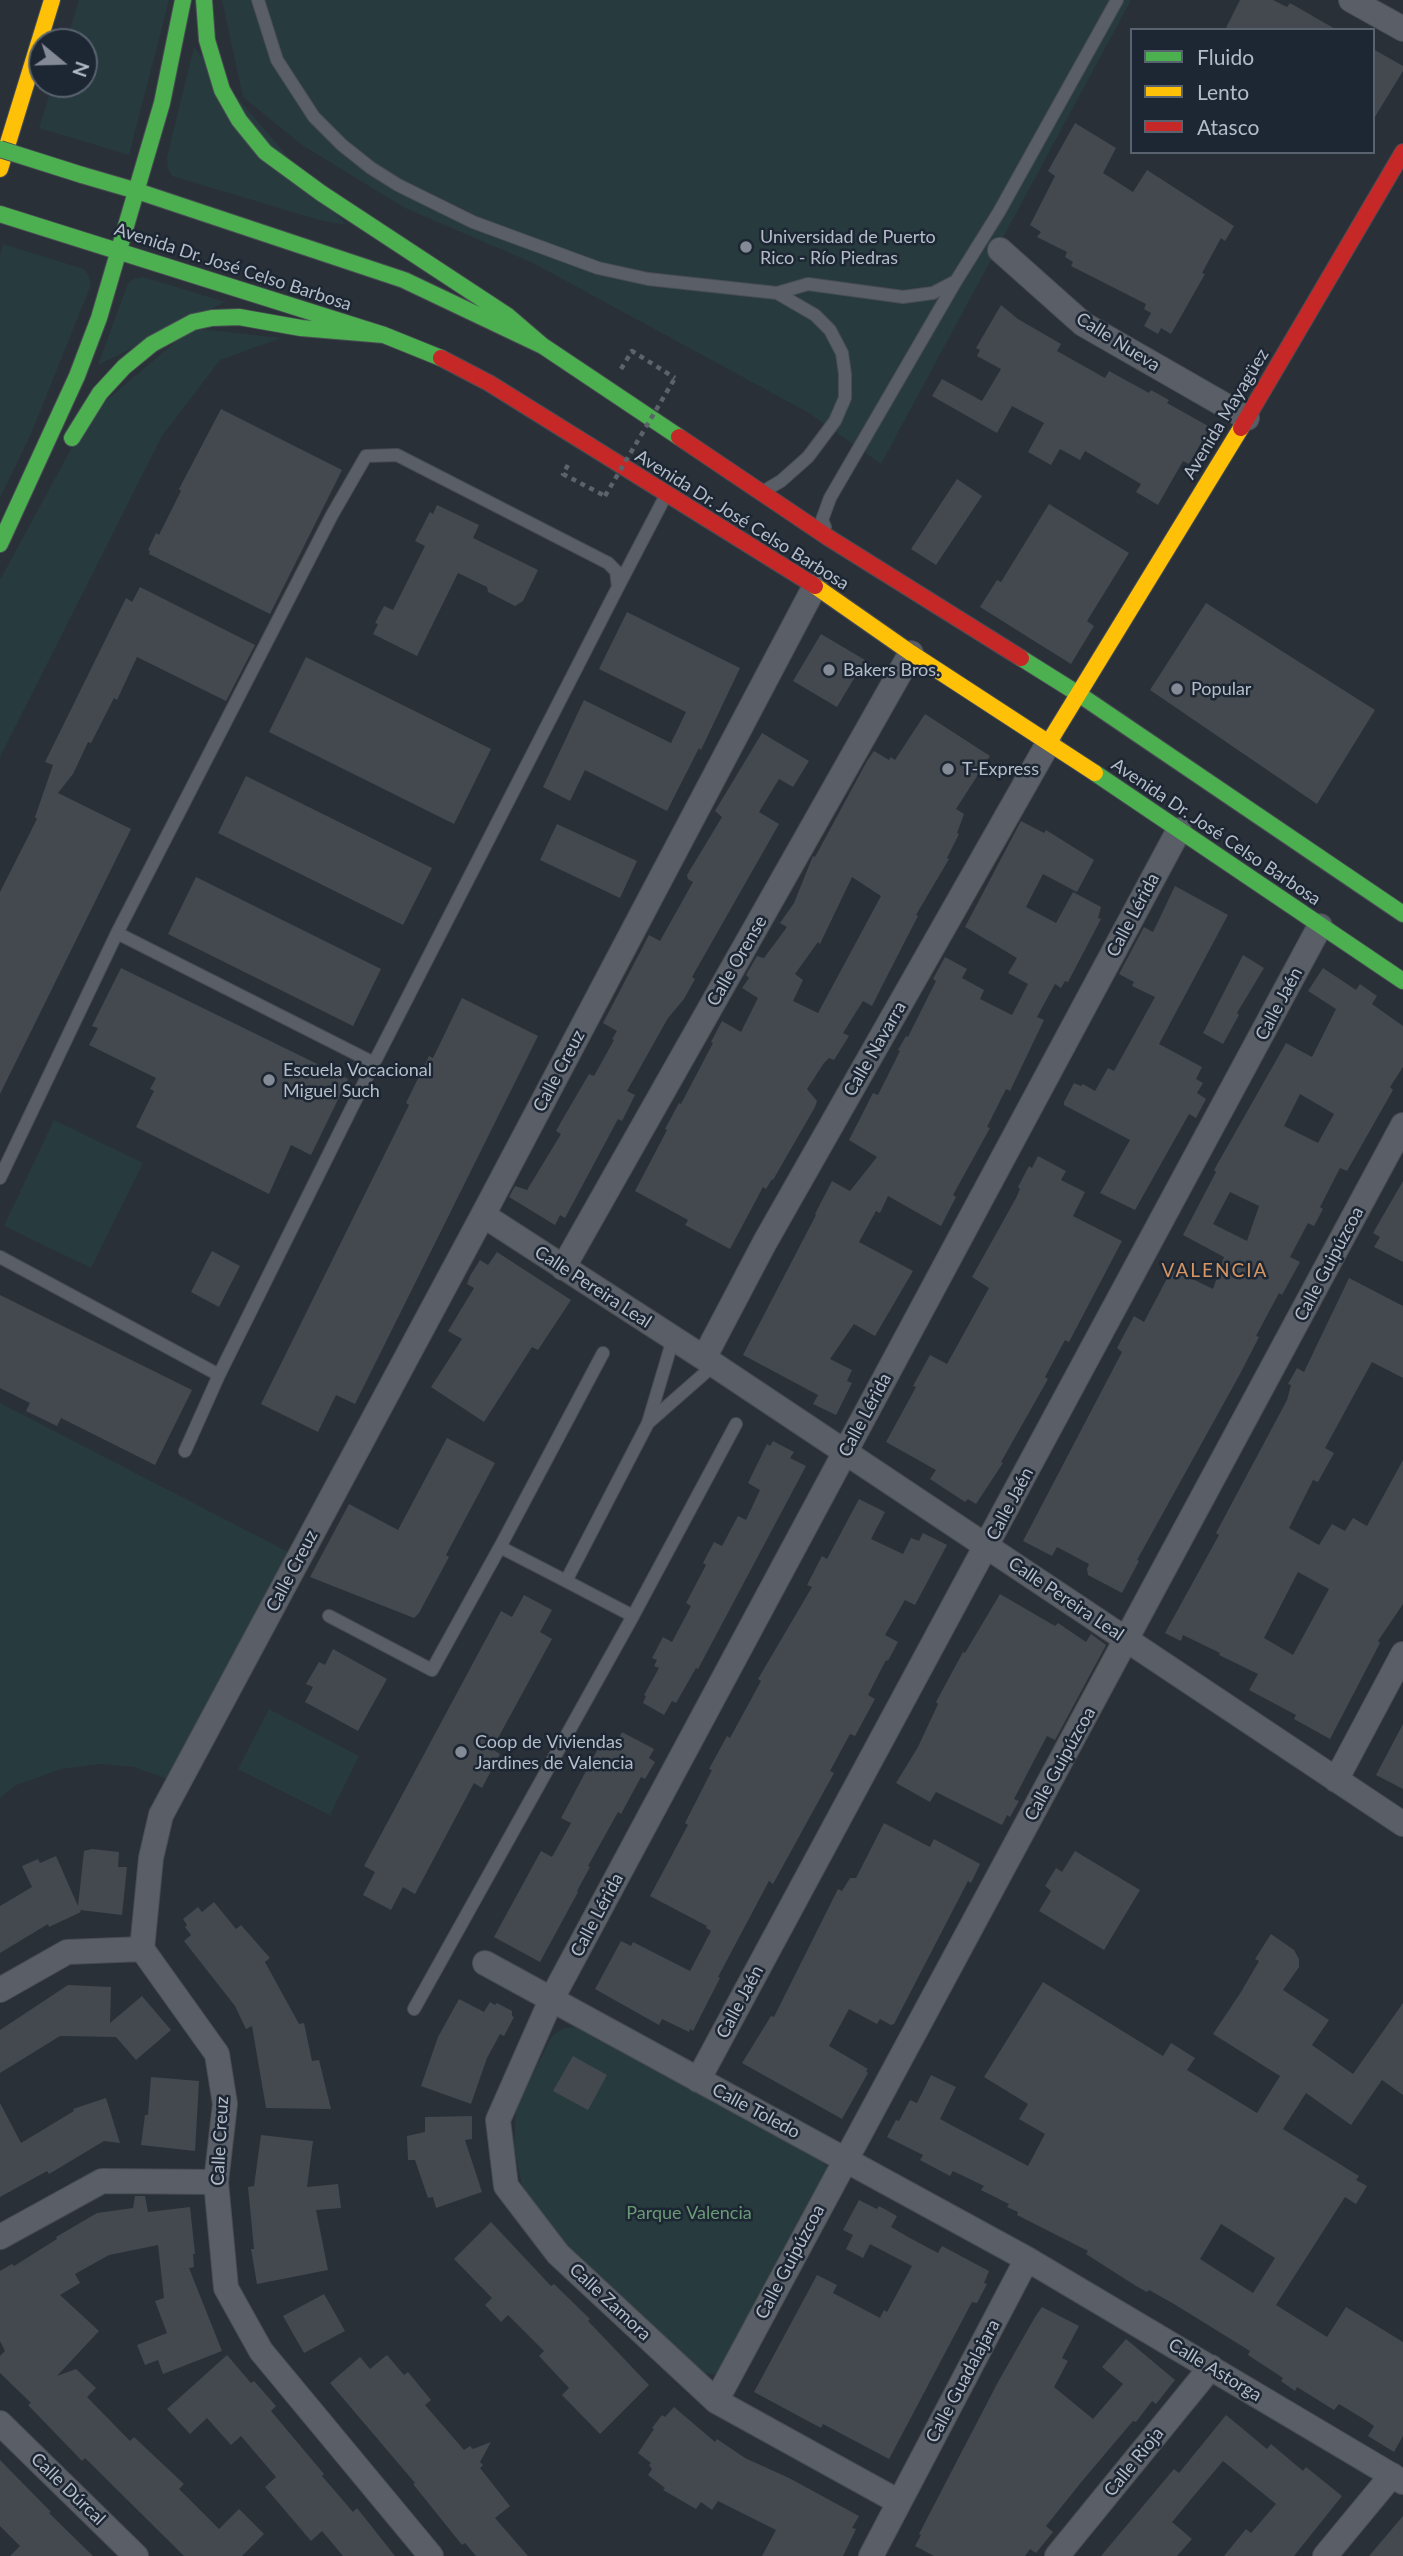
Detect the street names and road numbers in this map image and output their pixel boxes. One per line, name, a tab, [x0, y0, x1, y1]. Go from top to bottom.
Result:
street label: Avenida Dr. José Celso Barbosa	[112, 218, 354, 316]
street label: Calle Nueva	[1072, 308, 1164, 376]
street label: Avenida Mayagüez	[1179, 345, 1273, 483]
street label: Avenida Dr. José Celso Barbosa	[631, 445, 853, 595]
street label: Avenida Dr. José Celso Barbosa	[1107, 754, 1325, 910]
street label: Calle Lérida	[1102, 870, 1164, 960]
street label: Calle Orense	[702, 912, 772, 1010]
street label: Calle Jaén	[1251, 964, 1307, 1044]
street label: Calle Navarra	[839, 998, 911, 1100]
street label: Calle Creuz	[528, 1026, 590, 1116]
street label: Calle Guipúzcoa	[1290, 1203, 1368, 1325]
street label: Calle Pereira Leal	[531, 1241, 655, 1333]
street label: Calle Lérida	[834, 1370, 896, 1460]
street label: Calle Jaén	[982, 1464, 1038, 1544]
street label: Calle Creuz	[261, 1526, 323, 1616]
street label: Calle Pereira Leal	[1004, 1552, 1128, 1646]
street label: Calle Guipúzcoa	[1020, 1703, 1100, 1825]
street label: Calle Lérida	[566, 1870, 628, 1960]
street label: Calle Jaén	[712, 1962, 768, 2042]
street label: Calle Toledo	[708, 2079, 804, 2143]
street label: Calle Creuz	[207, 2096, 233, 2186]
street label: Calle Guipúzcoa	[751, 2201, 829, 2323]
street label: Calle Zamora	[565, 2259, 655, 2345]
street label: Calle Guadalajara	[921, 2316, 1005, 2446]
street label: Calle Astorga	[1165, 2334, 1265, 2406]
street label: Calle Rioja	[1100, 2423, 1168, 2501]
street label: Calle Dúrcal	[26, 2448, 110, 2530]

